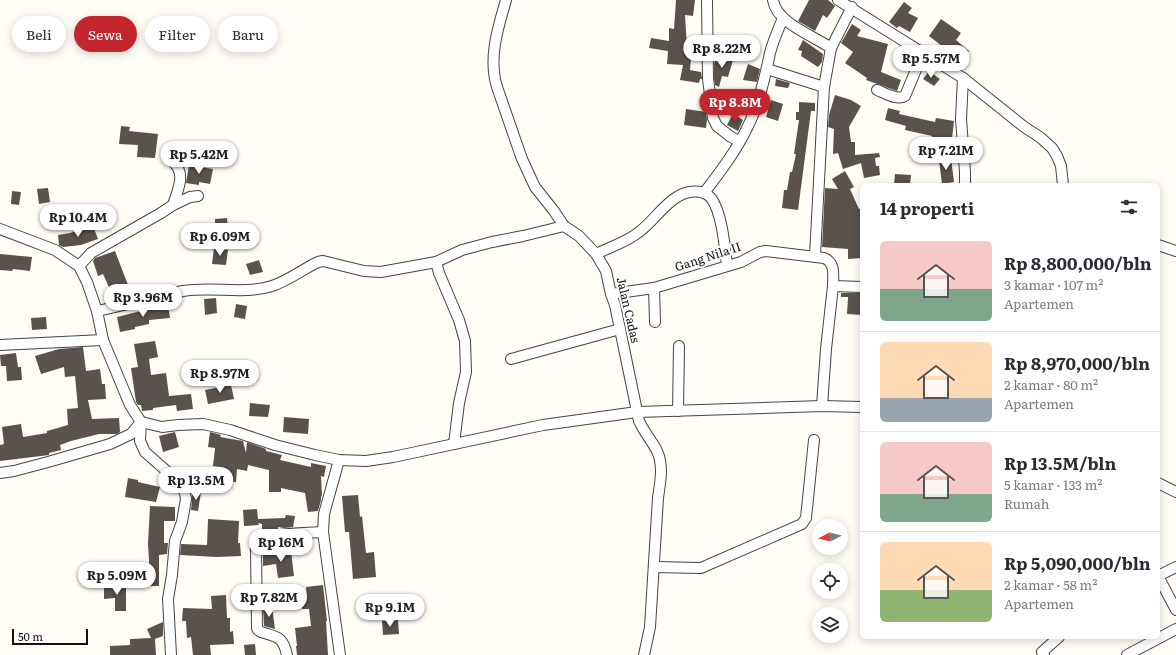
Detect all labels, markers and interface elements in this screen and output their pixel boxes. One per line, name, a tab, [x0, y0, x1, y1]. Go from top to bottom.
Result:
chip: Beli	[12, 16, 66, 52]
chip: Sewa	[74, 16, 137, 52]
chip: Filter	[145, 16, 210, 52]
chip: Baru	[218, 16, 278, 52]
pin: Rp 8.22M	[681, 35, 763, 69]
text: Rp 8.22M	[692, 38, 752, 57]
pin: Rp 5.57M	[890, 45, 972, 79]
text: Rp 5.57M	[902, 48, 960, 67]
pin: Rp 8.8M	[698, 89, 772, 123]
text: Rp 8.8M	[708, 92, 762, 111]
pin: Rp 7.21M	[905, 137, 987, 171]
text: Rp 7.21M	[918, 140, 974, 159]
pin: Rp 5.42M	[158, 141, 240, 175]
text: Rp 5.42M	[169, 144, 229, 163]
text: 14 properti	[880, 195, 974, 220]
icon: filters	[1118, 196, 1140, 218]
pin: Rp 10.4M	[37, 204, 119, 238]
text: Rp 10.4M	[49, 207, 107, 226]
pin: Rp 6.09M	[179, 223, 261, 257]
text: Rp 6.09M	[190, 226, 250, 245]
street label: Gang Nila II	[672, 237, 743, 275]
text: Rp 8,800,000/bln	[1004, 250, 1152, 275]
icon: home	[912, 257, 960, 305]
street label: Jalan Cadas	[613, 275, 645, 345]
text: 3 kamar · 107 m²	[1004, 275, 1103, 294]
pin: Rp 3.96M	[102, 284, 184, 318]
text: Rp 3.96M	[113, 287, 173, 306]
text: Apartemen	[1004, 294, 1074, 313]
text: Rp 8,970,000/bln	[1004, 350, 1150, 375]
icon: home	[912, 358, 960, 406]
pin: Rp 8.97M	[179, 360, 261, 394]
text: Rp 8.97M	[190, 363, 250, 382]
text: 2 kamar · 80 m²	[1004, 375, 1098, 394]
text: Apartemen	[1004, 394, 1074, 413]
text: Rp 13.5M/bln	[1004, 450, 1116, 475]
icon: home	[912, 458, 960, 506]
pin: Rp 13.5M	[155, 467, 237, 501]
text: Rp 13.5M	[167, 470, 225, 489]
text: 5 kamar · 133 m²	[1004, 475, 1103, 494]
text: Rumah	[1004, 494, 1049, 513]
north arrow	[812, 519, 848, 555]
map controls	[812, 519, 848, 643]
pin: Rp 16M	[248, 529, 314, 563]
text: Rp 16M	[258, 532, 304, 551]
text: Rp 5,090,000/bln	[1004, 550, 1151, 575]
icon: home	[912, 558, 960, 606]
pin: Rp 5.09M	[76, 562, 158, 596]
button: locate	[812, 563, 848, 599]
text: Rp 5.09M	[87, 565, 147, 584]
text: 2 kamar · 58 m²	[1004, 575, 1097, 594]
pin: Rp 7.82M	[228, 584, 310, 618]
text: Rp 7.82M	[240, 587, 298, 606]
pin: Rp 9.1M	[353, 594, 427, 628]
text: Apartemen	[1004, 594, 1074, 613]
text: Rp 9.1M	[365, 597, 415, 616]
button: layers	[812, 607, 848, 643]
scale bar	[12, 627, 88, 646]
text: 50 m	[18, 628, 43, 644]

